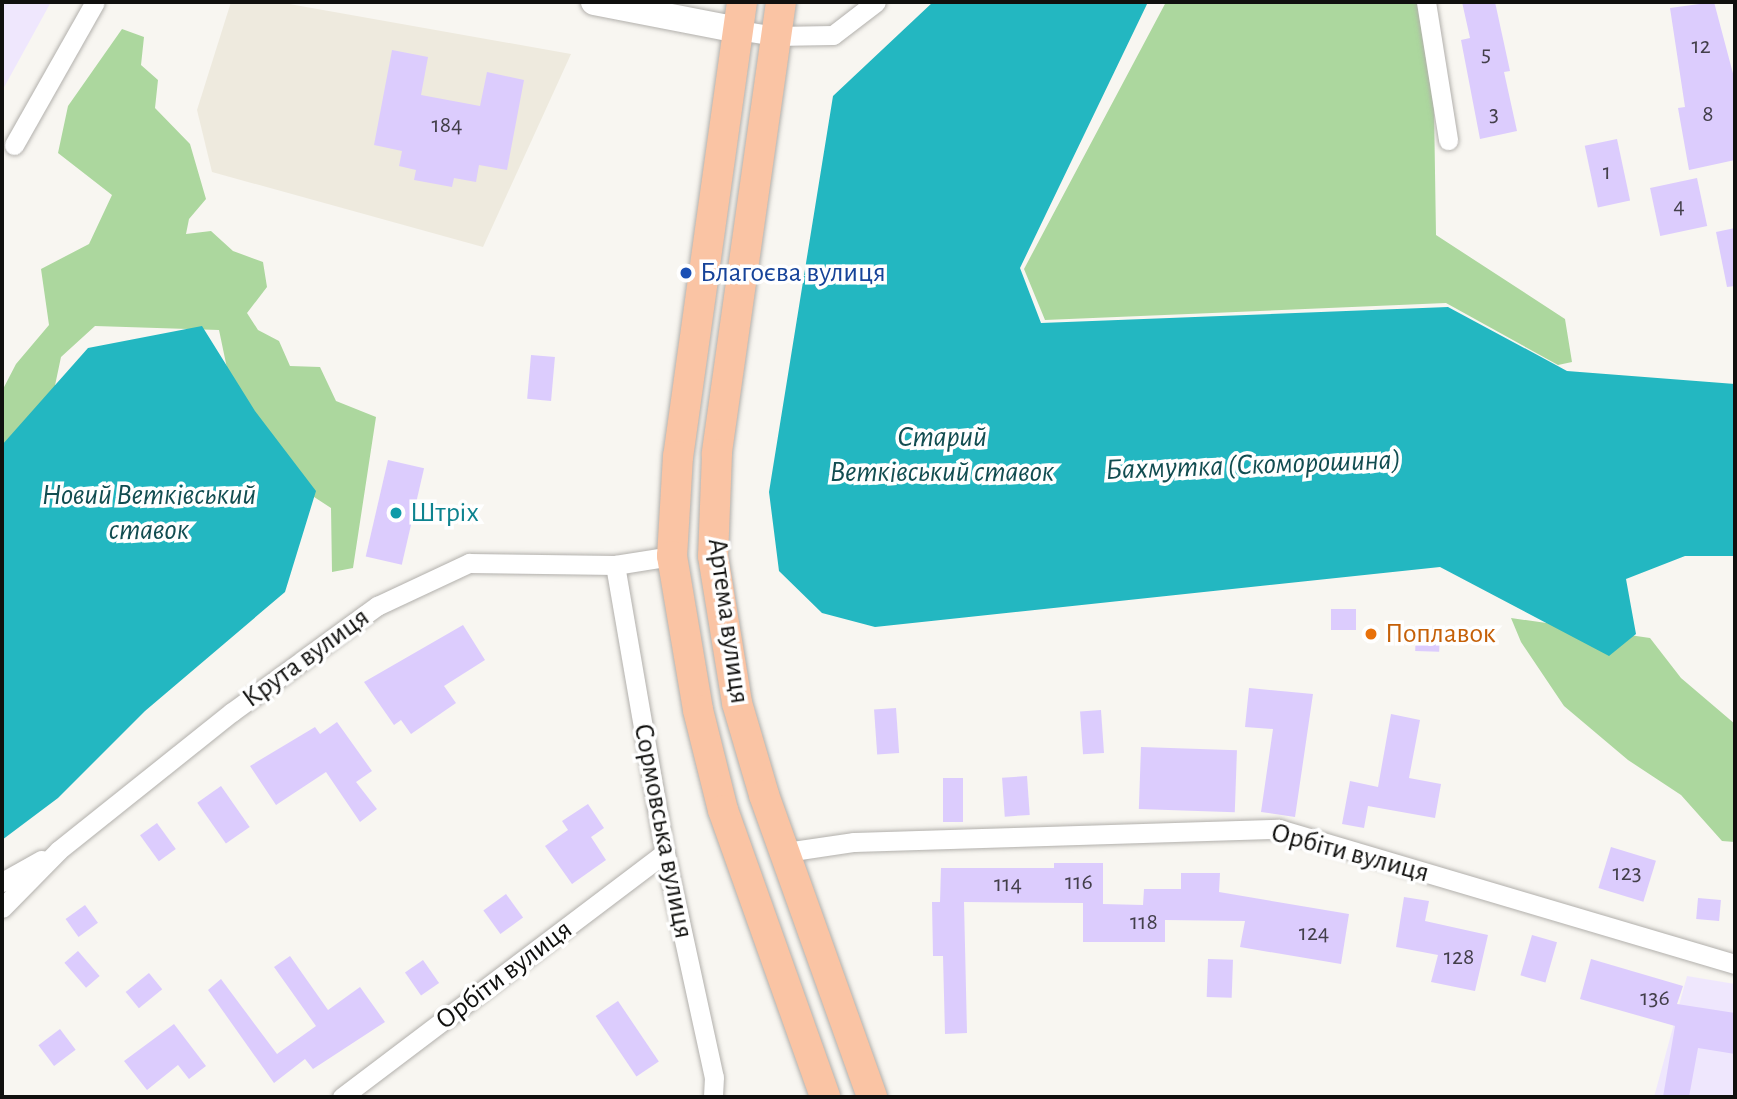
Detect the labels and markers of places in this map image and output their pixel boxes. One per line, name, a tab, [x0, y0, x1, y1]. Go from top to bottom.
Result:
place label: Благоєва вулиця	[700, 256, 886, 290]
marker: Благоєва вулиця	[678, 265, 694, 281]
place label: Штріх	[410, 496, 479, 530]
marker: Штріх	[388, 505, 404, 521]
place label: Поплавок	[1385, 617, 1496, 651]
marker: Поплавок	[1363, 626, 1379, 642]

